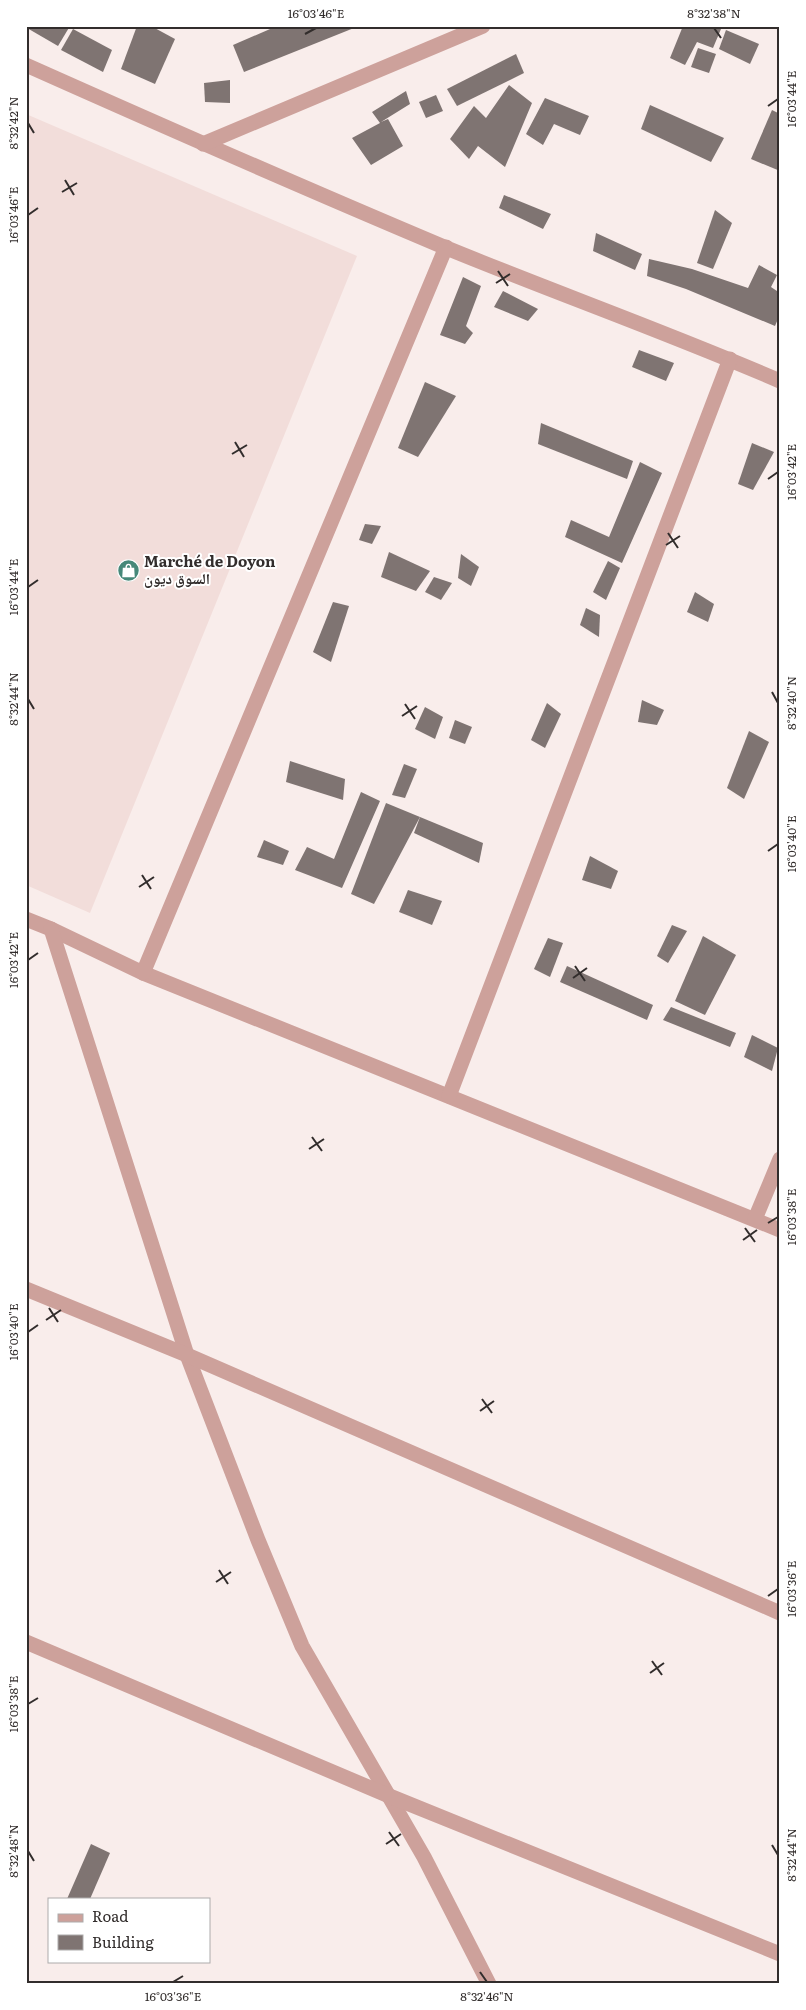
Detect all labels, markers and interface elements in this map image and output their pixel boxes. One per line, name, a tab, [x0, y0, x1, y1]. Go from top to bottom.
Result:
text: 16°03'46"E	[288, 4, 345, 22]
text: 8°32'38"N	[687, 4, 741, 22]
text: 16°03'44"E	[782, 70, 800, 127]
text: 8°32'42"N	[4, 97, 22, 149]
text: 16°03'46"E	[4, 186, 22, 243]
text: 16°03'42"E	[782, 443, 800, 500]
place label: Marché de Doyon السوق ديون	[144, 549, 276, 589]
text: 16°03'44"E	[4, 558, 22, 615]
shop icon: Marché de Doyon السوق ديون	[116, 559, 140, 583]
text: 8°32'44"N	[4, 672, 22, 726]
text: 8°32'40"N	[782, 676, 800, 730]
text: 16°03'40"E	[782, 815, 800, 873]
text: 16°03'42"E	[4, 931, 22, 988]
text: 16°03'38"E	[782, 1188, 800, 1245]
text: 16°03'40"E	[4, 1303, 22, 1361]
text: 16°03'36"E	[782, 1560, 800, 1617]
text: 16°03'38"E	[4, 1675, 22, 1732]
text: 8°32'48"N	[4, 1824, 22, 1878]
text: 8°32'44"N	[782, 1828, 800, 1882]
legend	[48, 1898, 210, 1962]
text: Road	[92, 1904, 128, 1927]
text: Building	[92, 1930, 154, 1953]
text: 16°03'36"E	[145, 1987, 202, 2005]
text: 8°32'46"N	[460, 1987, 514, 2005]

